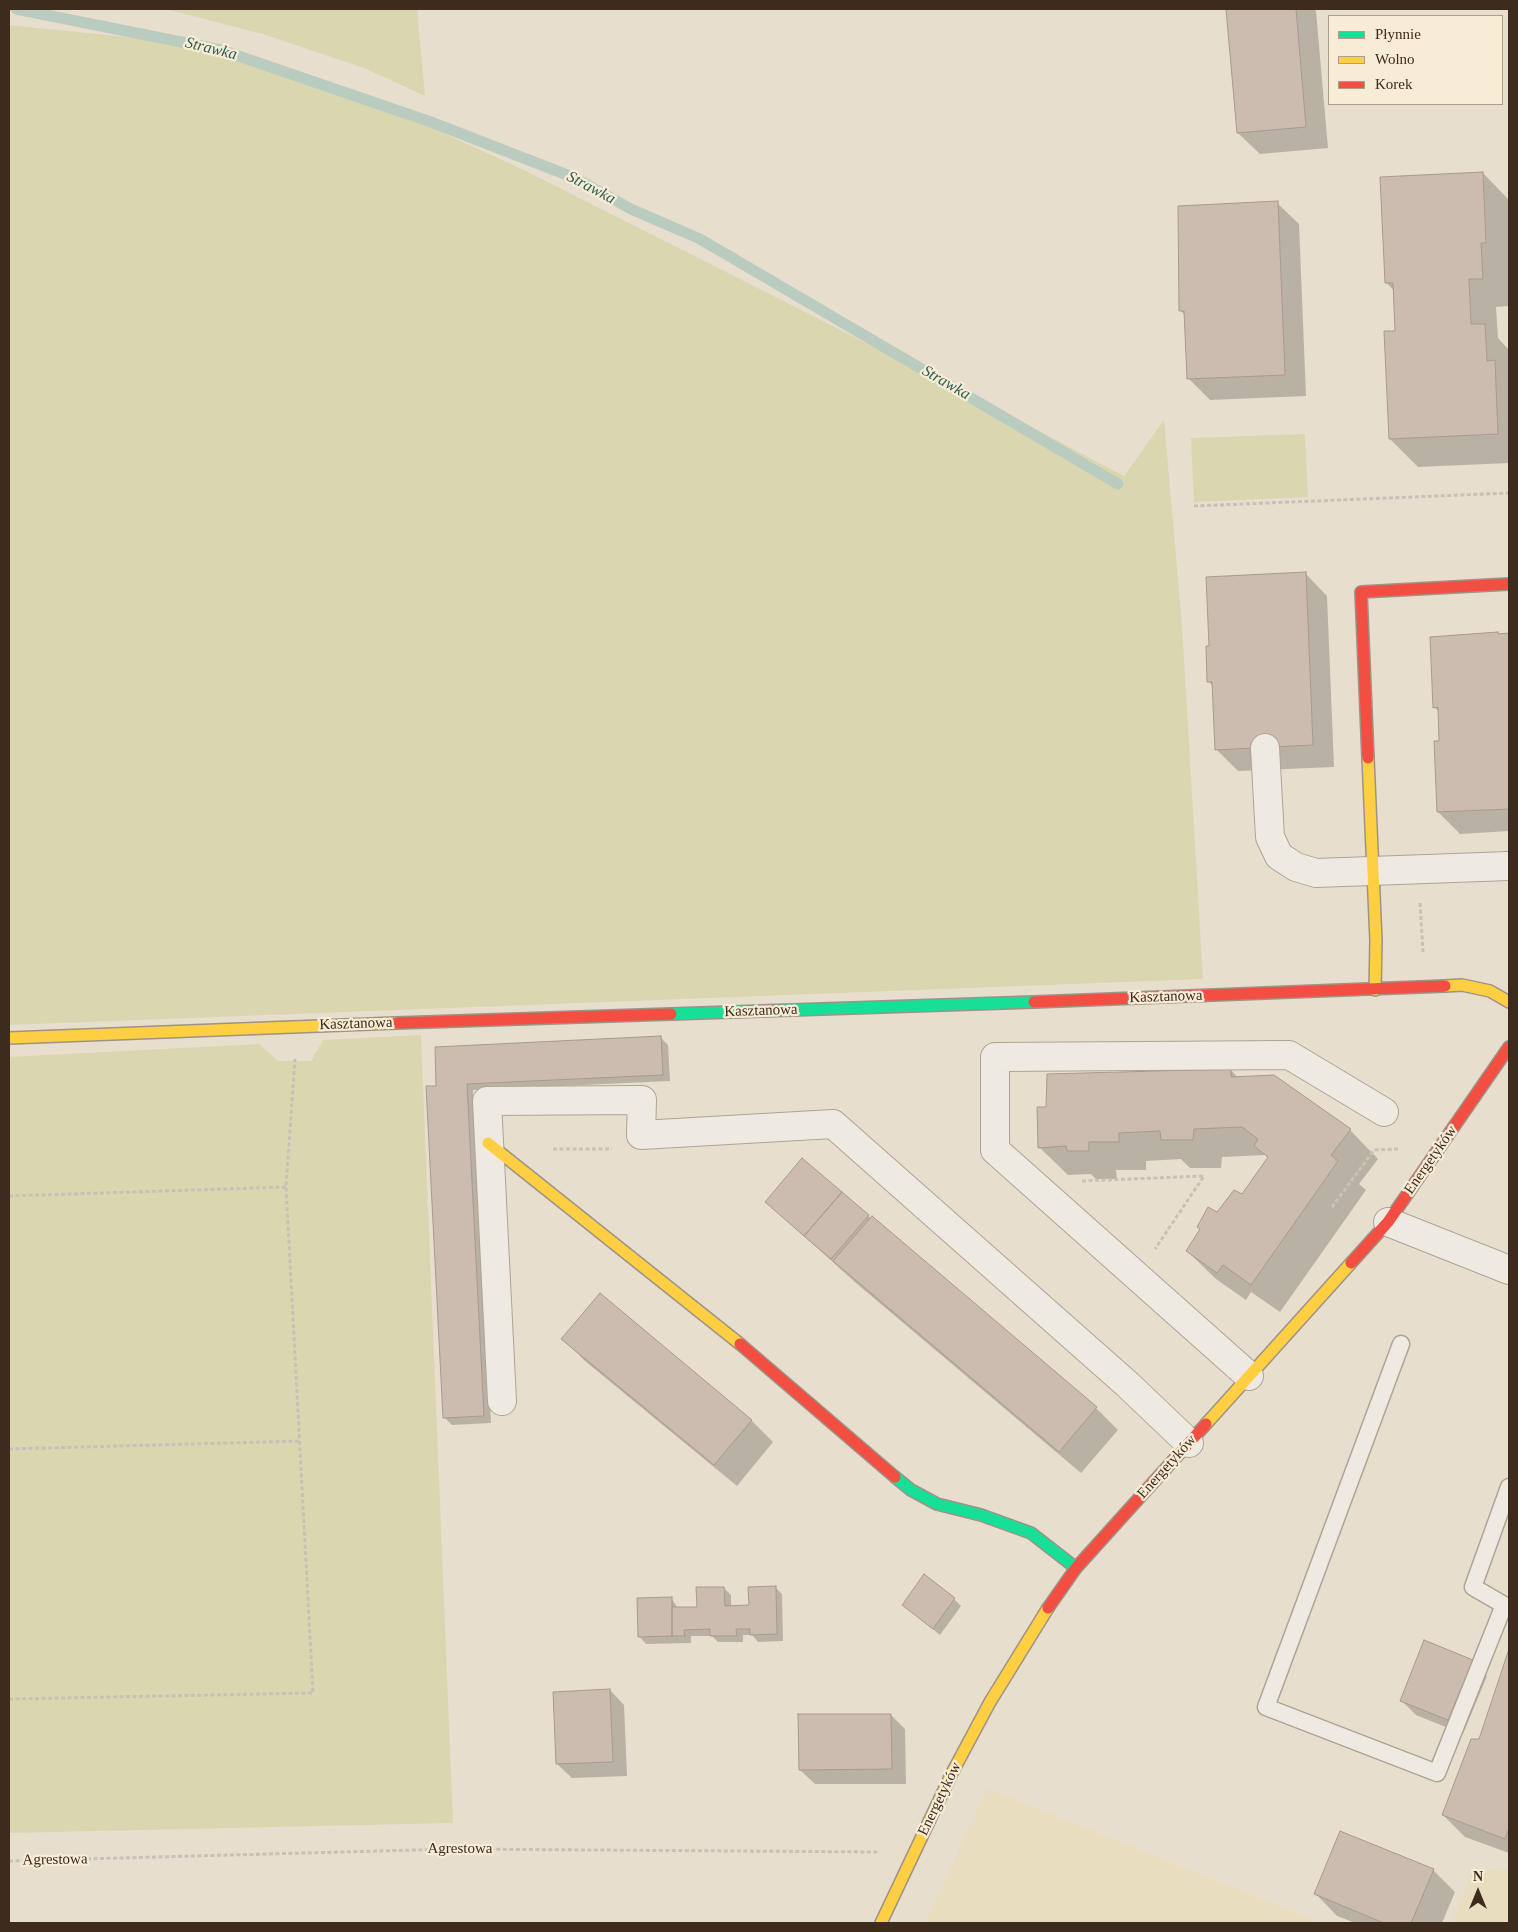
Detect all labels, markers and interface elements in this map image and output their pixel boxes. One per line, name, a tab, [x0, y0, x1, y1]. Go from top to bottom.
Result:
legend	[1328, 15, 1503, 105]
text: Płynnie	[1375, 26, 1421, 42]
water label: Strawka	[183, 33, 239, 65]
text: Wolno	[1375, 51, 1415, 67]
text: Korek	[1375, 76, 1413, 92]
water label: Strawka	[563, 167, 619, 209]
water label: Strawka	[918, 362, 974, 404]
street label: Kasztanowa	[1129, 987, 1203, 1007]
street label: Kasztanowa	[724, 1001, 798, 1021]
street label: Kasztanowa	[319, 1014, 393, 1034]
street label: Energetyków	[1401, 1122, 1461, 1198]
street label: Energetyków	[1134, 1431, 1200, 1503]
street label: Energetyków	[914, 1759, 966, 1839]
street label: Agrestowa	[428, 1840, 492, 1858]
street label: Agrestowa	[22, 1850, 88, 1870]
north arrow	[1453, 1867, 1503, 1917]
text: N	[1473, 1869, 1483, 1884]

